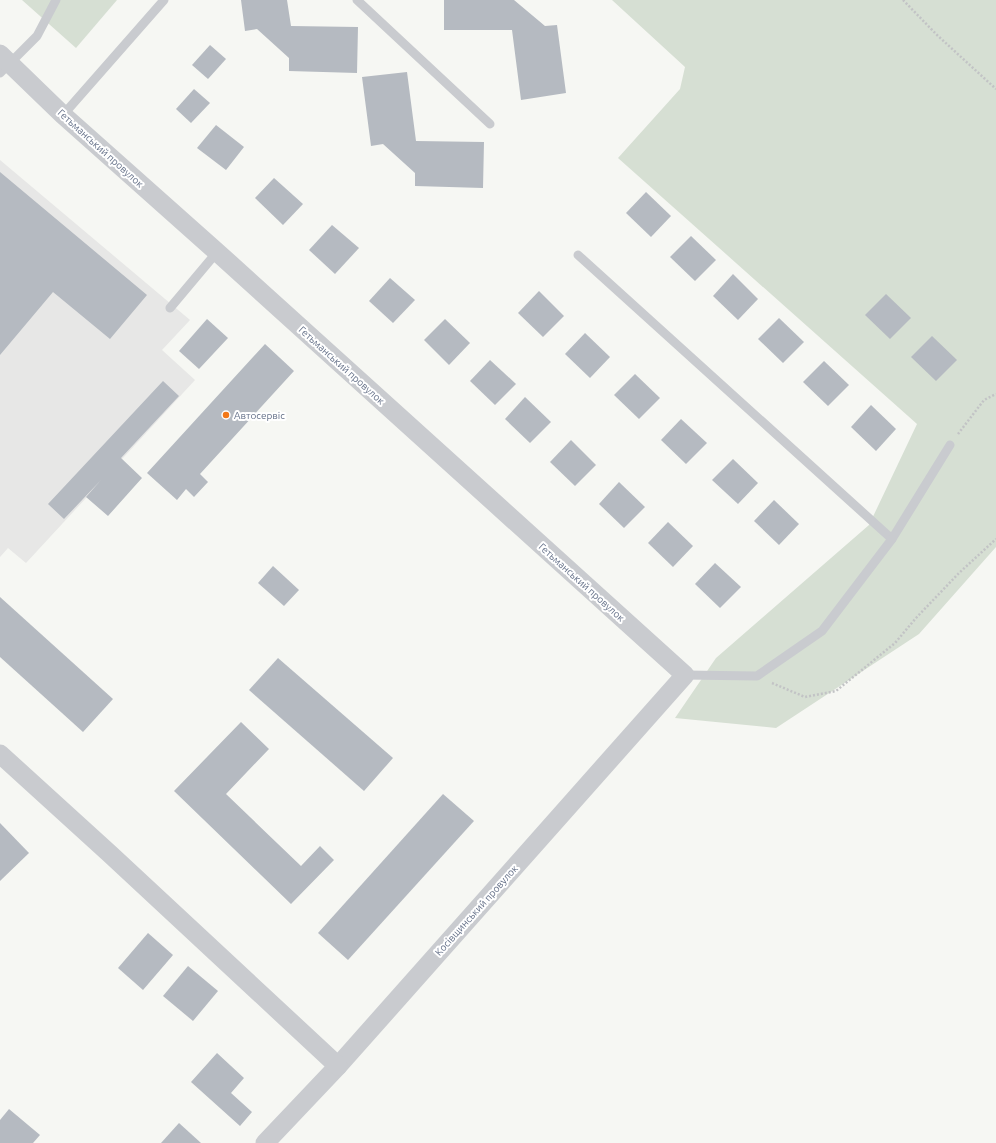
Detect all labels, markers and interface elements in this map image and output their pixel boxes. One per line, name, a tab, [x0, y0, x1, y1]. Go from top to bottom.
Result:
street label: Гетьманський провулок	[56, 107, 146, 190]
street label: Гетьманський провулок	[297, 324, 387, 407]
marker: Автосервіс	[221, 410, 231, 420]
place label: Автосервіс	[234, 410, 285, 421]
street label: Гетьманський провулок	[537, 541, 627, 624]
street label: Косівщинський провулок	[433, 863, 520, 958]

